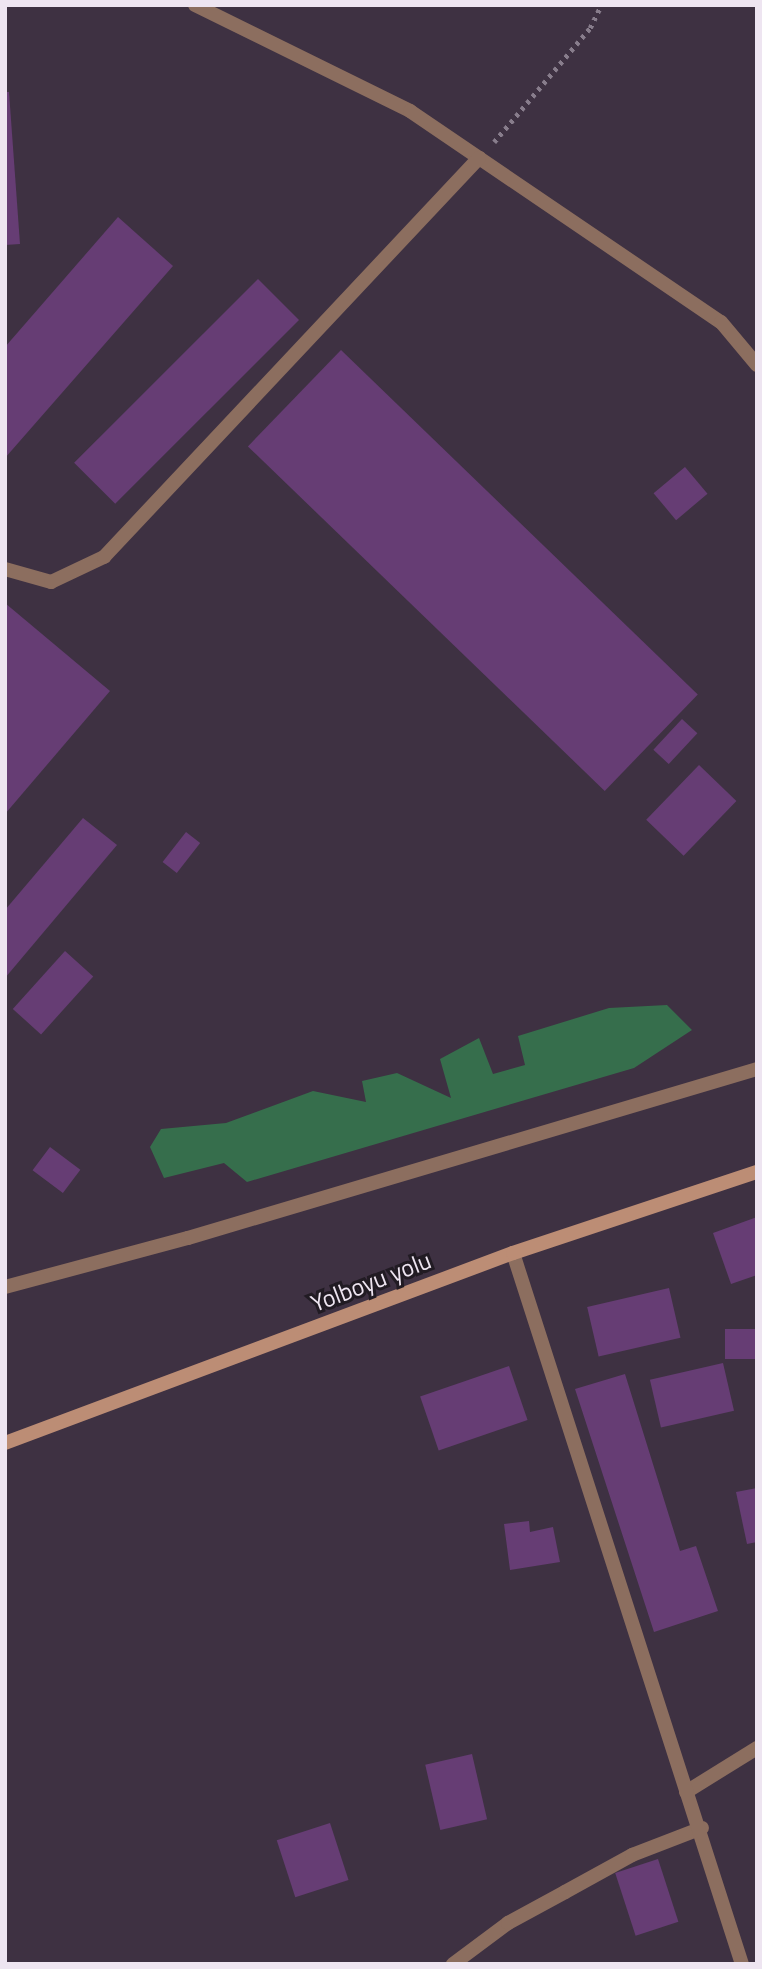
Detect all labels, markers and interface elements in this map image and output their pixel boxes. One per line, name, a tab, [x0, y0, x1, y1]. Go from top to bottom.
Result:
street label: Yolboyu yolu	[307, 1246, 435, 1318]

